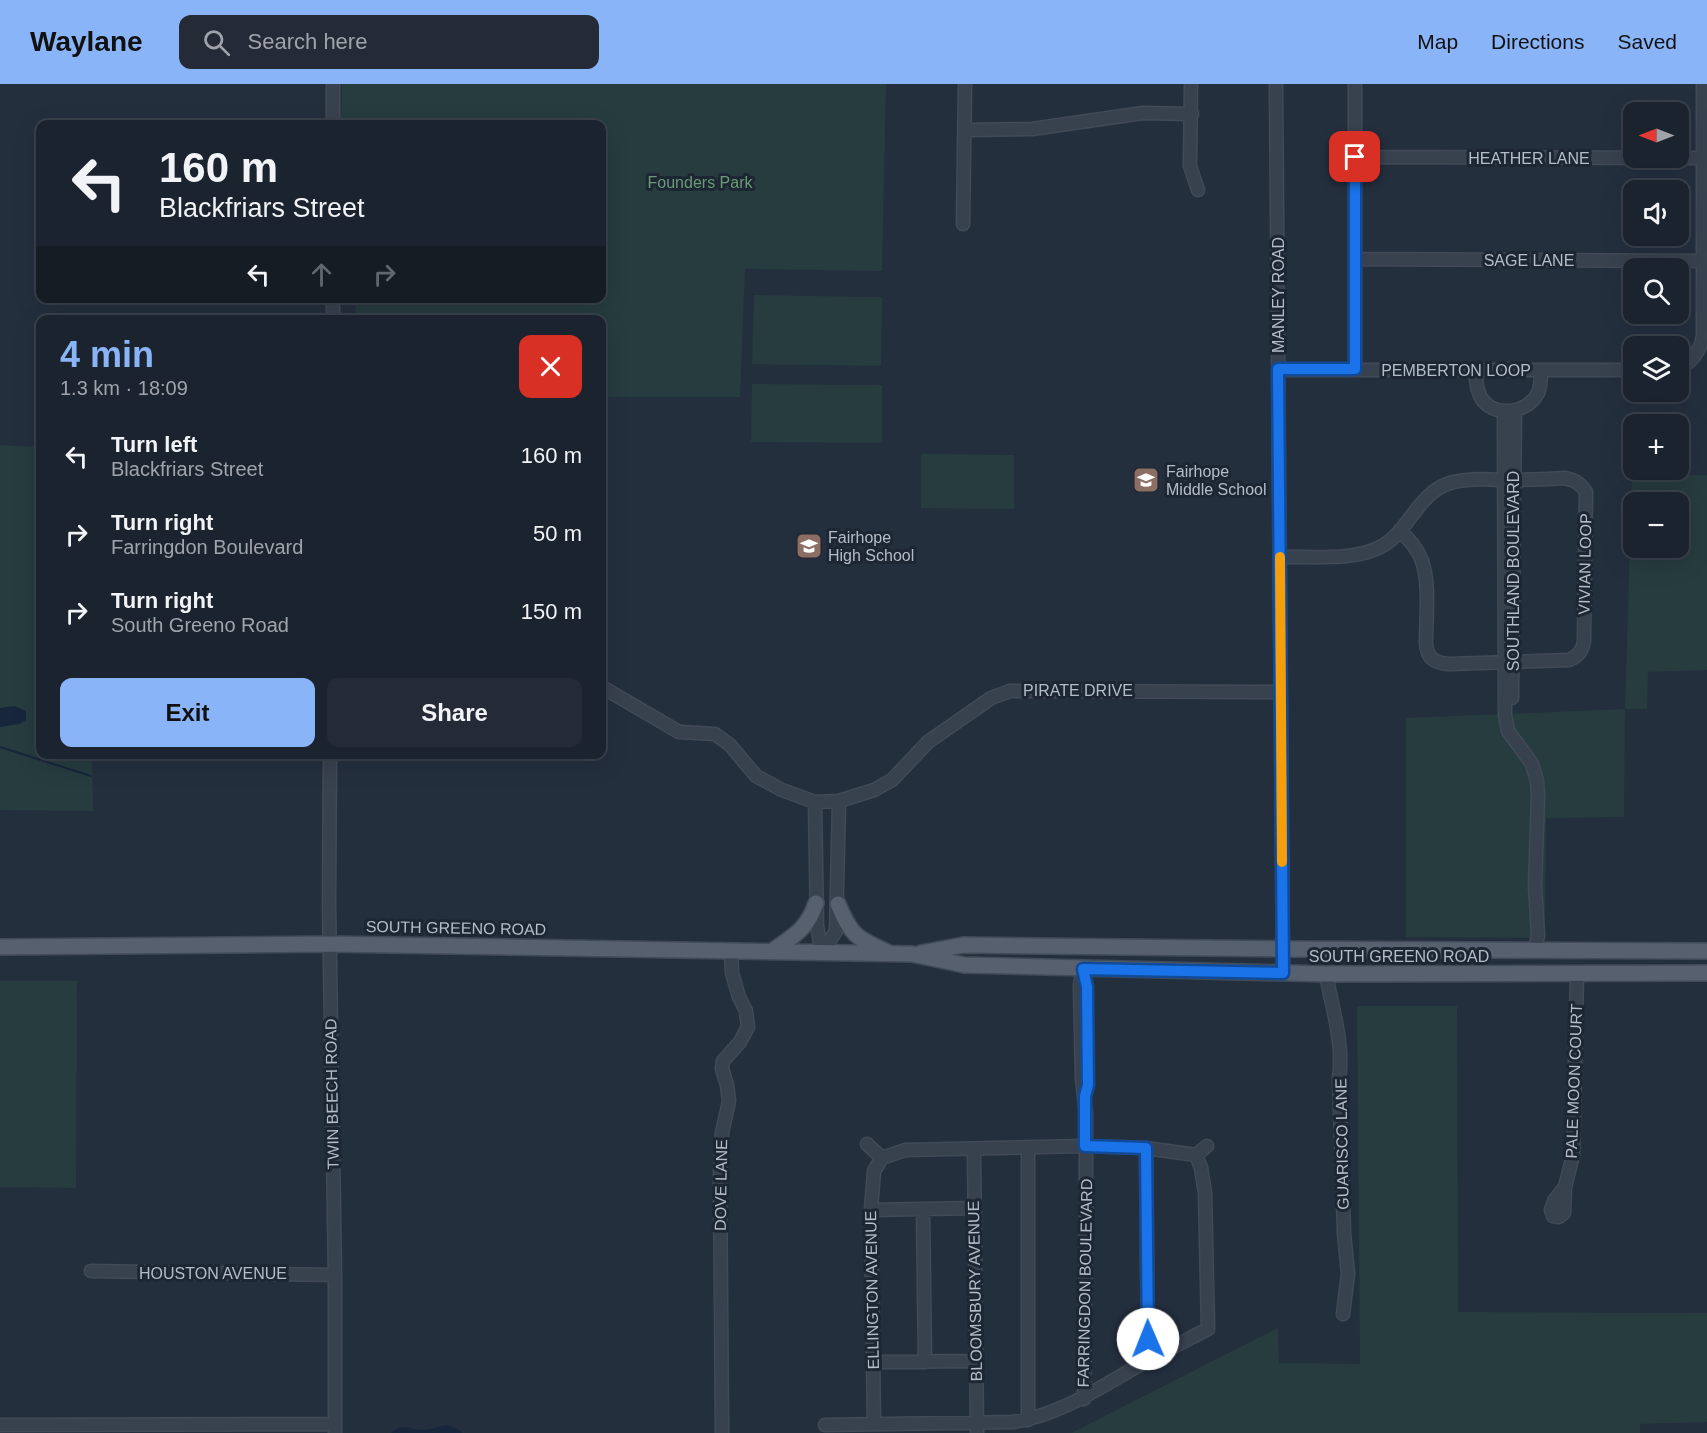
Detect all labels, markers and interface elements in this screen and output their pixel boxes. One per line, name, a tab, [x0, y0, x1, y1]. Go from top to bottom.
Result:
search box	[179, 15, 599, 69]
text: Waylane	[30, 26, 143, 57]
icon: search	[200, 26, 233, 59]
text: Search here	[248, 29, 367, 54]
text: Map	[1417, 30, 1458, 53]
text: Directions	[1491, 30, 1584, 53]
text: Saved	[1617, 30, 1677, 53]
north arrow	[1623, 102, 1689, 168]
map controls	[1623, 102, 1689, 558]
pin	[1329, 131, 1380, 182]
icon: arrive	[1338, 140, 1371, 173]
icon: left	[60, 144, 138, 222]
text: 160 m	[159, 144, 278, 191]
street label: HEATHER LANE	[1468, 150, 1590, 167]
park label: Founders Park	[648, 174, 753, 191]
button: sound	[1623, 180, 1689, 246]
text: Blackfriars Street	[159, 193, 365, 223]
street label: MANLEY ROAD	[1270, 237, 1287, 353]
street label: SAGE LANE	[1484, 252, 1574, 269]
icon: left	[242, 258, 275, 291]
icon: ahead	[305, 258, 338, 291]
icon: right	[368, 258, 401, 291]
button: search	[1623, 258, 1689, 324]
text: 4 min	[60, 334, 154, 375]
button: close	[519, 335, 582, 398]
button: layers	[1623, 336, 1689, 402]
street label: PEMBERTON LOOP	[1381, 362, 1531, 379]
text: 1.3 km · 18:09	[60, 377, 188, 399]
button: +	[1623, 414, 1689, 480]
text: Turn left	[111, 432, 197, 457]
icon: left	[60, 440, 93, 473]
text: 160 m	[521, 443, 582, 468]
text: Blackfriars Street	[111, 458, 263, 480]
place label: Fairhope Middle School	[1166, 463, 1267, 498]
school or university icon: Fairhope Middle School	[1131, 465, 1161, 495]
street label: SOUTHLAND BOULEVARD	[1505, 471, 1522, 671]
button: −	[1623, 492, 1689, 558]
text: Turn right	[111, 510, 213, 535]
street label: VIVIAN LOOP	[1576, 513, 1594, 615]
icon: right	[60, 518, 93, 551]
text: 50 m	[533, 521, 582, 546]
place label: Fairhope High School	[828, 529, 914, 564]
school or university icon: Fairhope High School	[794, 531, 824, 561]
text: Farringdon Boulevard	[111, 536, 303, 558]
text: Turn right	[111, 588, 213, 613]
icon: right	[60, 596, 93, 629]
text: 150 m	[521, 599, 582, 624]
text: South Greeno Road	[111, 614, 289, 636]
button: Exit	[60, 678, 315, 747]
button: Share	[327, 678, 582, 747]
street label: PIRATE DRIVE	[1023, 682, 1133, 699]
street label: SOUTH GREENO ROAD	[366, 918, 546, 938]
street label: SOUTH GREENO ROAD	[1309, 948, 1489, 965]
street label: PALE MOON COURT	[1563, 1003, 1585, 1159]
street label: TWIN BEECH ROAD	[322, 1018, 342, 1170]
street label: GUARISCO LANE	[1332, 1078, 1352, 1210]
street label: DOVE LANE	[712, 1139, 730, 1231]
street label: FARRINGDON BOULEVARD	[1075, 1179, 1095, 1387]
street label: BLOOMSBURY AVENUE	[965, 1201, 985, 1381]
street label: ELLINGTON AVENUE	[862, 1211, 882, 1369]
street label: HOUSTON AVENUE	[139, 1265, 287, 1282]
position arrow	[1116, 1307, 1180, 1371]

